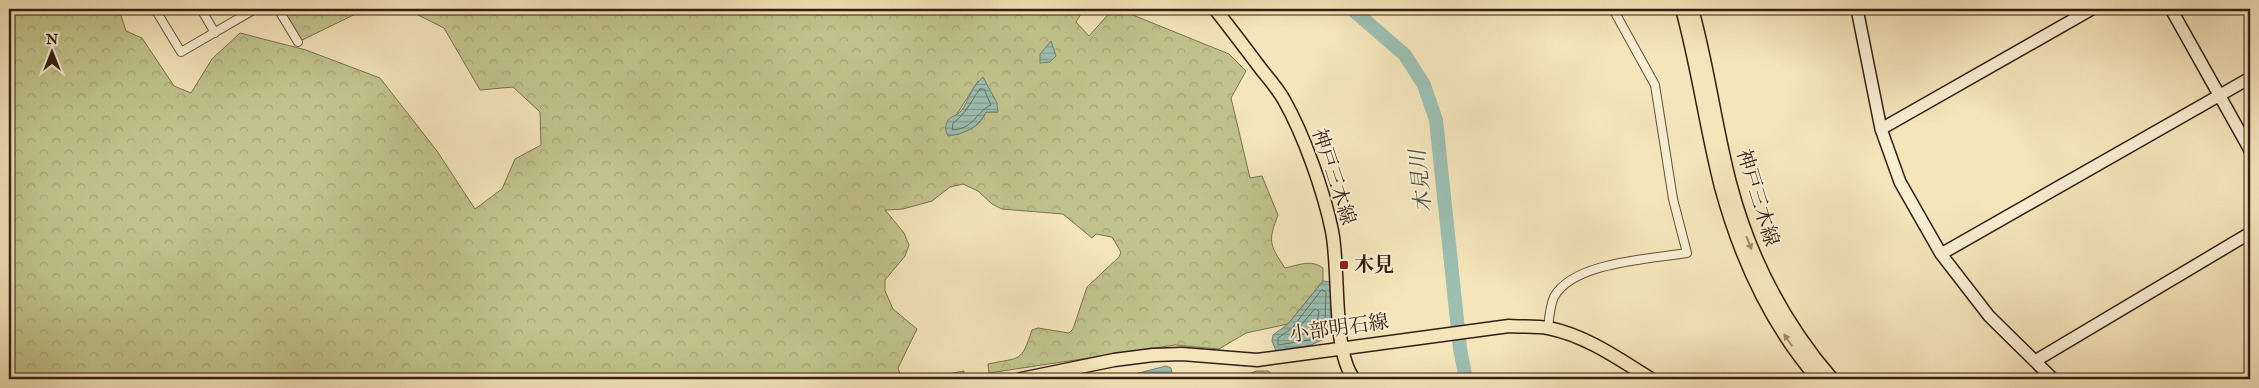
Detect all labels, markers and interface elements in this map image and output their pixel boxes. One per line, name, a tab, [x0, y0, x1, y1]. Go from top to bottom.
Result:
north arrow	[28, 28, 78, 78]
text: N	[45, 31, 58, 49]
street label: 神戸三木線	[1306, 126, 1360, 228]
water label: 木見川	[1405, 146, 1439, 214]
street label: 神戸三木線	[1730, 147, 1784, 249]
one-way arrow	[1746, 236, 1754, 250]
place label: 木見	[1354, 253, 1394, 278]
marker: 木見	[1338, 259, 1350, 271]
street label: 小部明石線	[1288, 310, 1390, 348]
one-way arrow	[1783, 334, 1793, 347]

